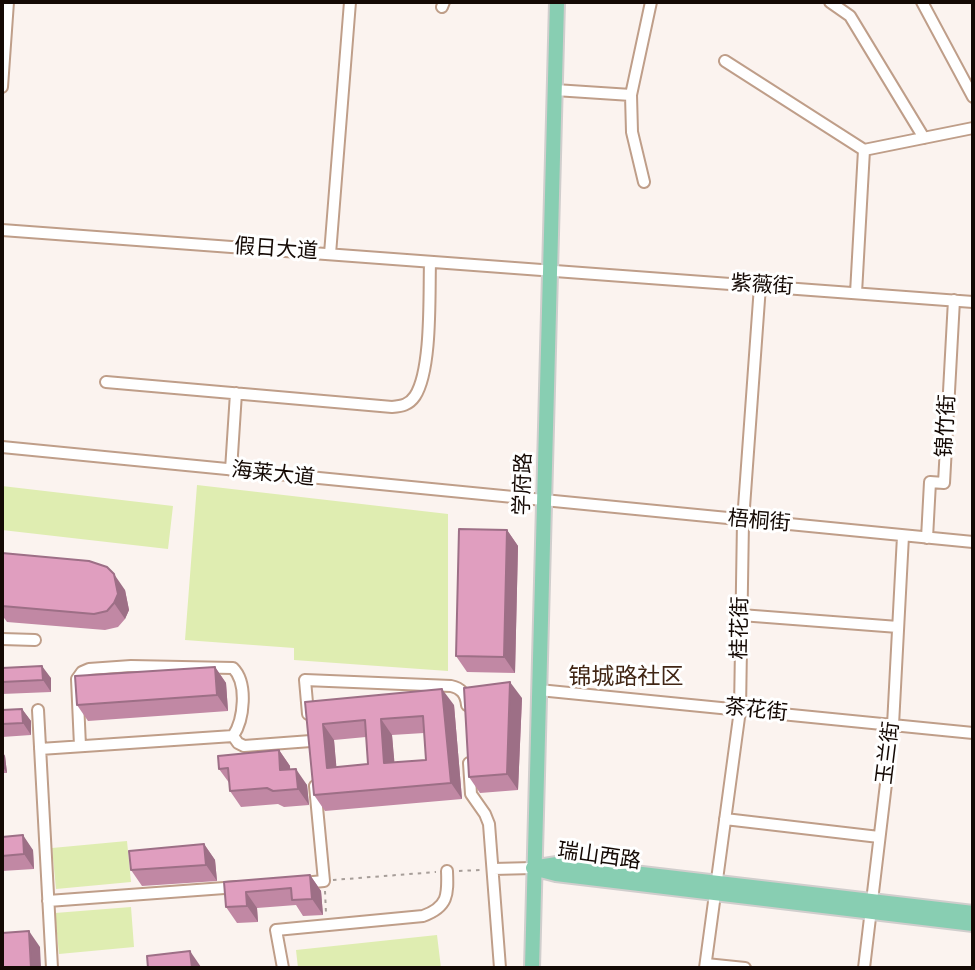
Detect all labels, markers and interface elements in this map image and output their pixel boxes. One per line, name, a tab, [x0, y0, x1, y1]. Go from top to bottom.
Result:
street label: 假日大道	[233, 235, 319, 265]
street label: 紫薇街	[730, 271, 794, 301]
street label: 锦竹街	[933, 394, 961, 458]
street label: 学府路	[510, 452, 538, 516]
street label: 海莱大道	[230, 458, 316, 492]
street label: 梧桐街	[727, 507, 791, 537]
street label: 桂花街	[728, 596, 754, 660]
district label: 锦城路社区	[569, 664, 683, 692]
street label: 茶花街	[723, 695, 789, 727]
street label: 玉兰街	[873, 720, 905, 786]
street label: 瑞山西路	[556, 839, 642, 875]

